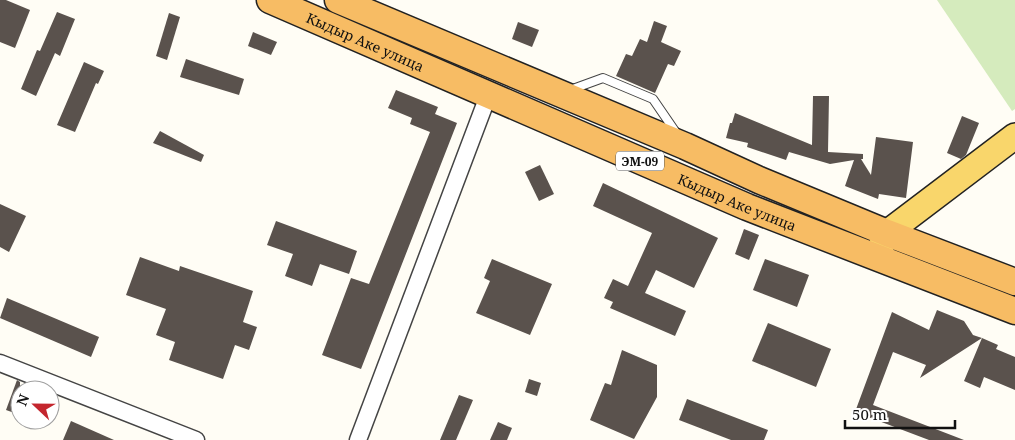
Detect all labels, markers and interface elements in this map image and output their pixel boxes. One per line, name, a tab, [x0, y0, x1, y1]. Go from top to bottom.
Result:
street label: Кыдыр Аке улица	[304, 7, 427, 75]
road number: ЭМ-09	[616, 152, 664, 170]
street label: Кыдыр Аке улица	[675, 169, 799, 235]
north arrow	[10, 380, 60, 430]
text: N	[12, 391, 33, 409]
scale bar	[845, 398, 955, 430]
text: 50 m	[852, 404, 887, 424]

